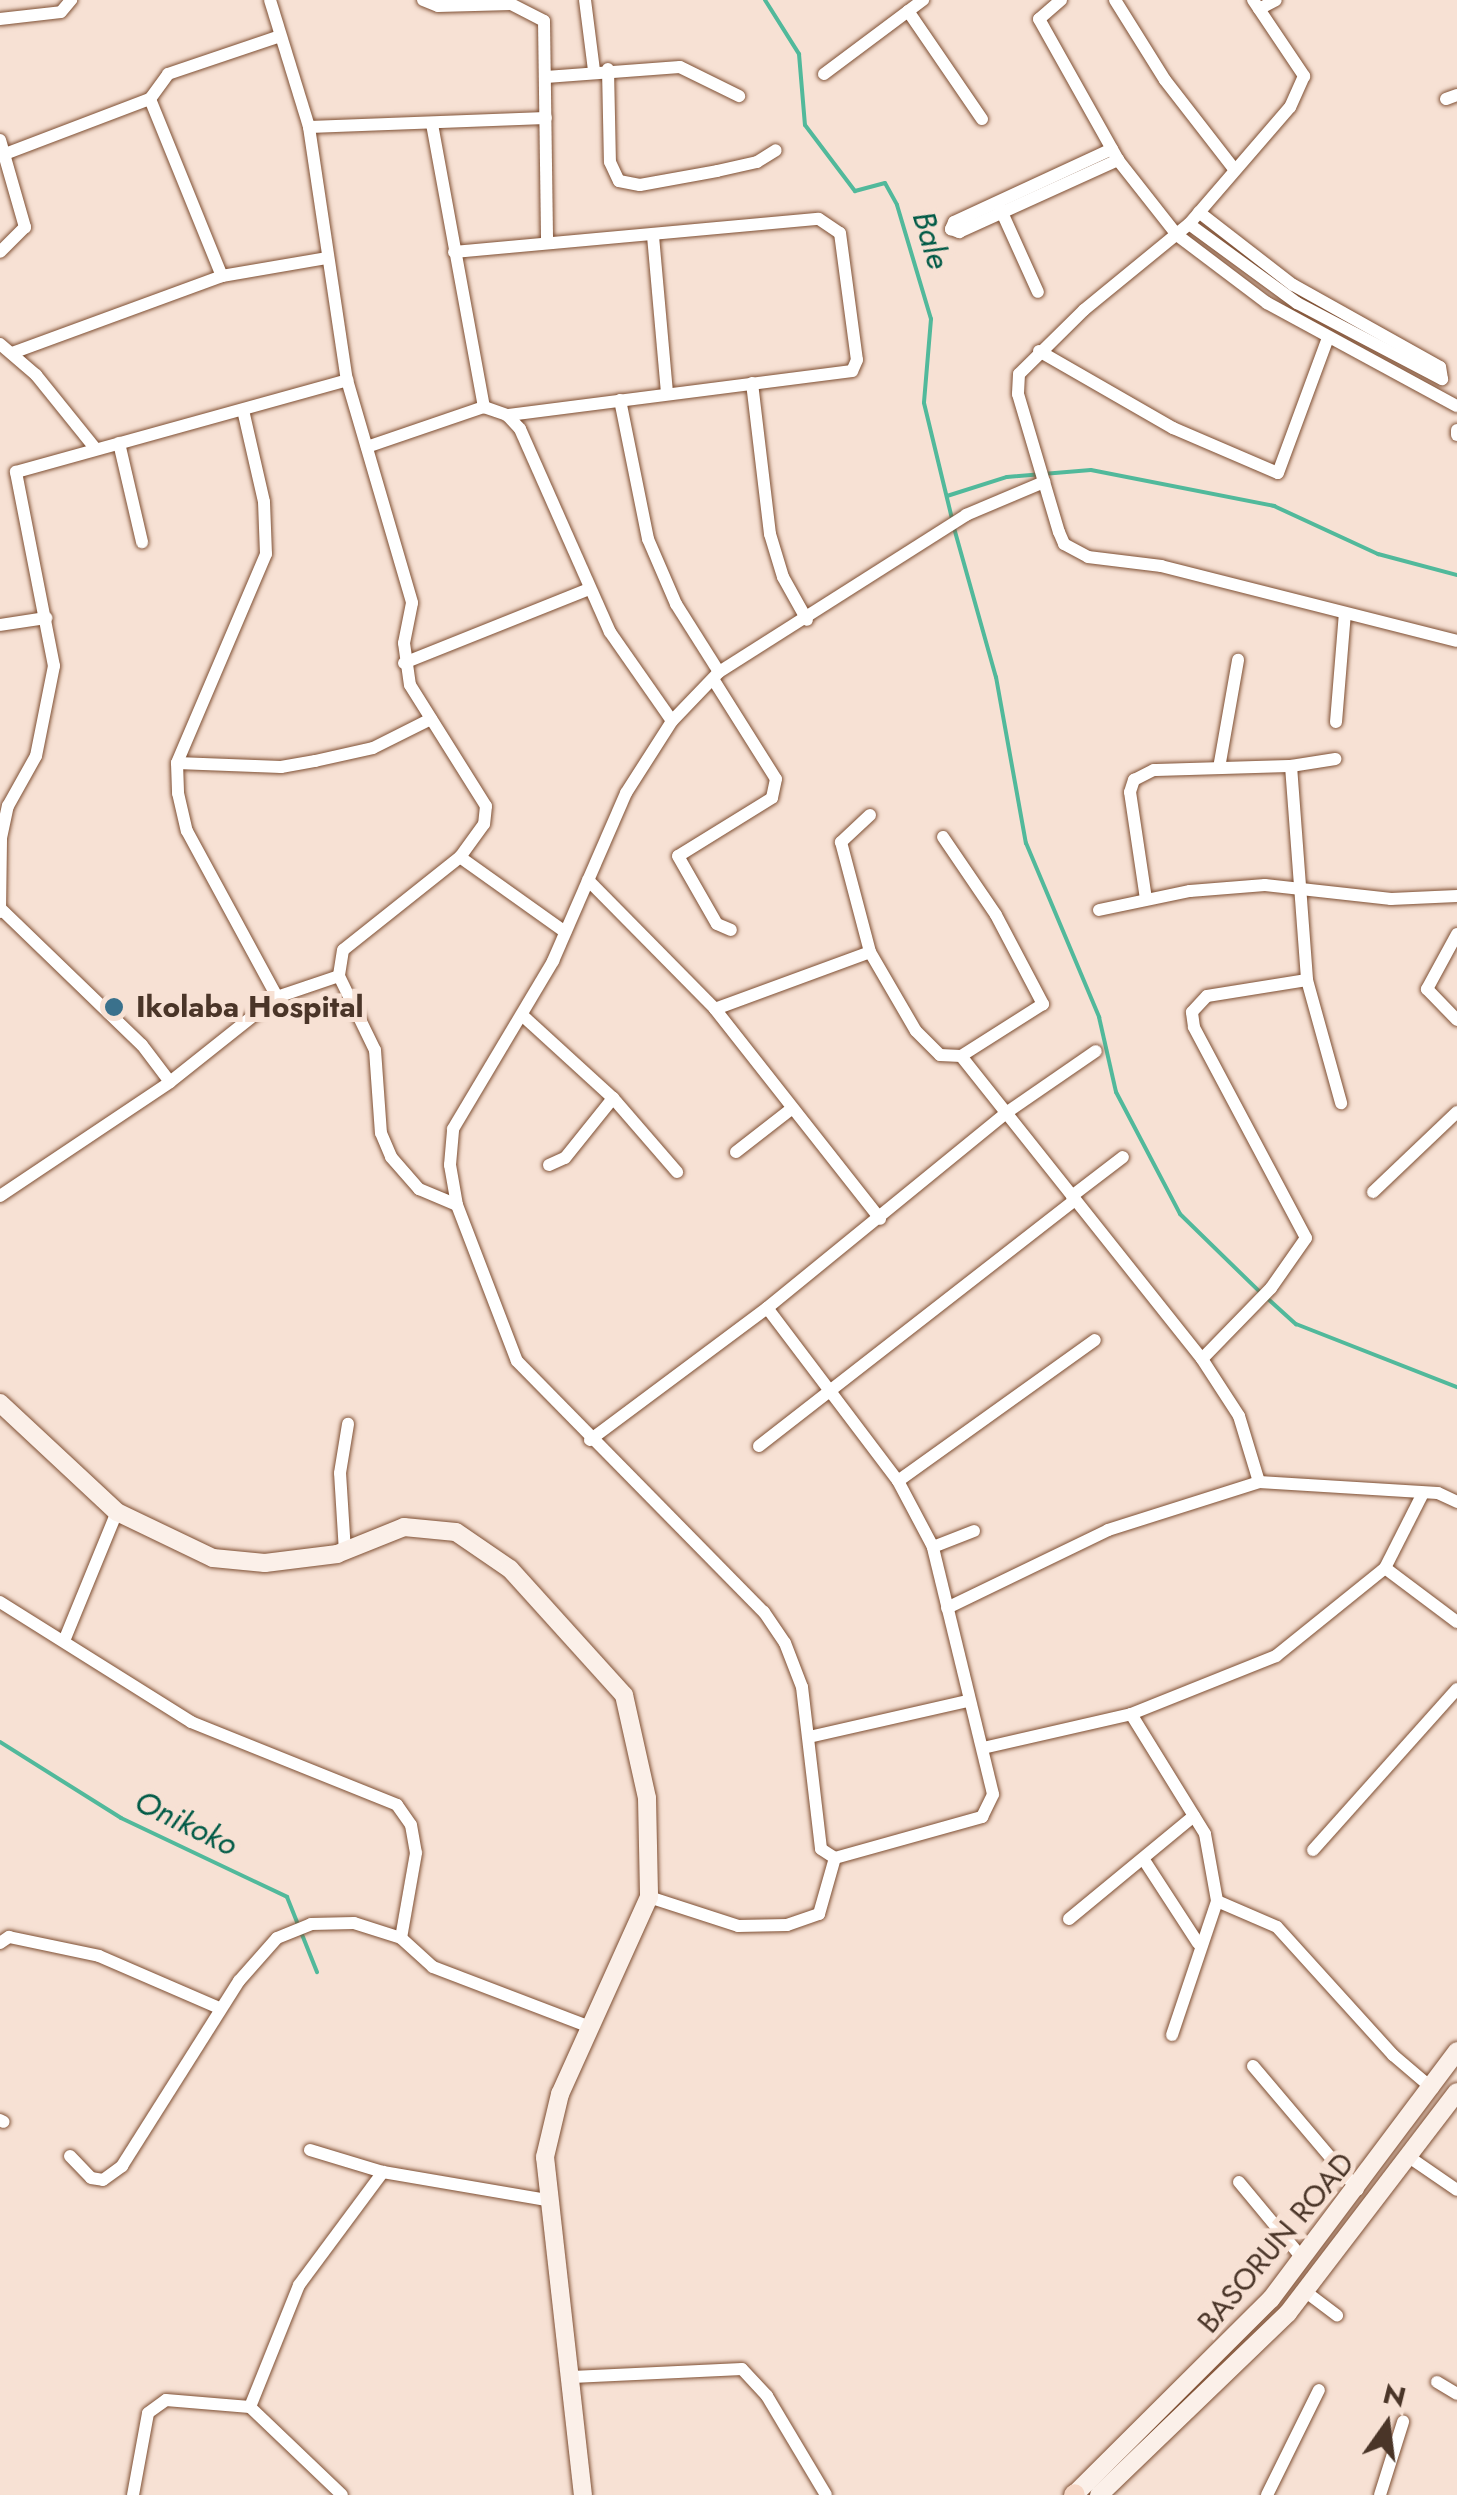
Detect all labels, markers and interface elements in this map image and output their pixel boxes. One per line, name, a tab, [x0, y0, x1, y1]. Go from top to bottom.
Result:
water label: Bale	[904, 207, 958, 273]
place label: Ikolaba Hospital	[136, 989, 364, 1025]
marker: Ikolaba Hospital	[101, 994, 127, 1020]
water label: Onikoko	[129, 1782, 243, 1864]
street label: BASORUN ROAD	[1190, 2146, 1362, 2340]
text: N	[1379, 2373, 1410, 2418]
north arrow	[1337, 2375, 1437, 2475]

